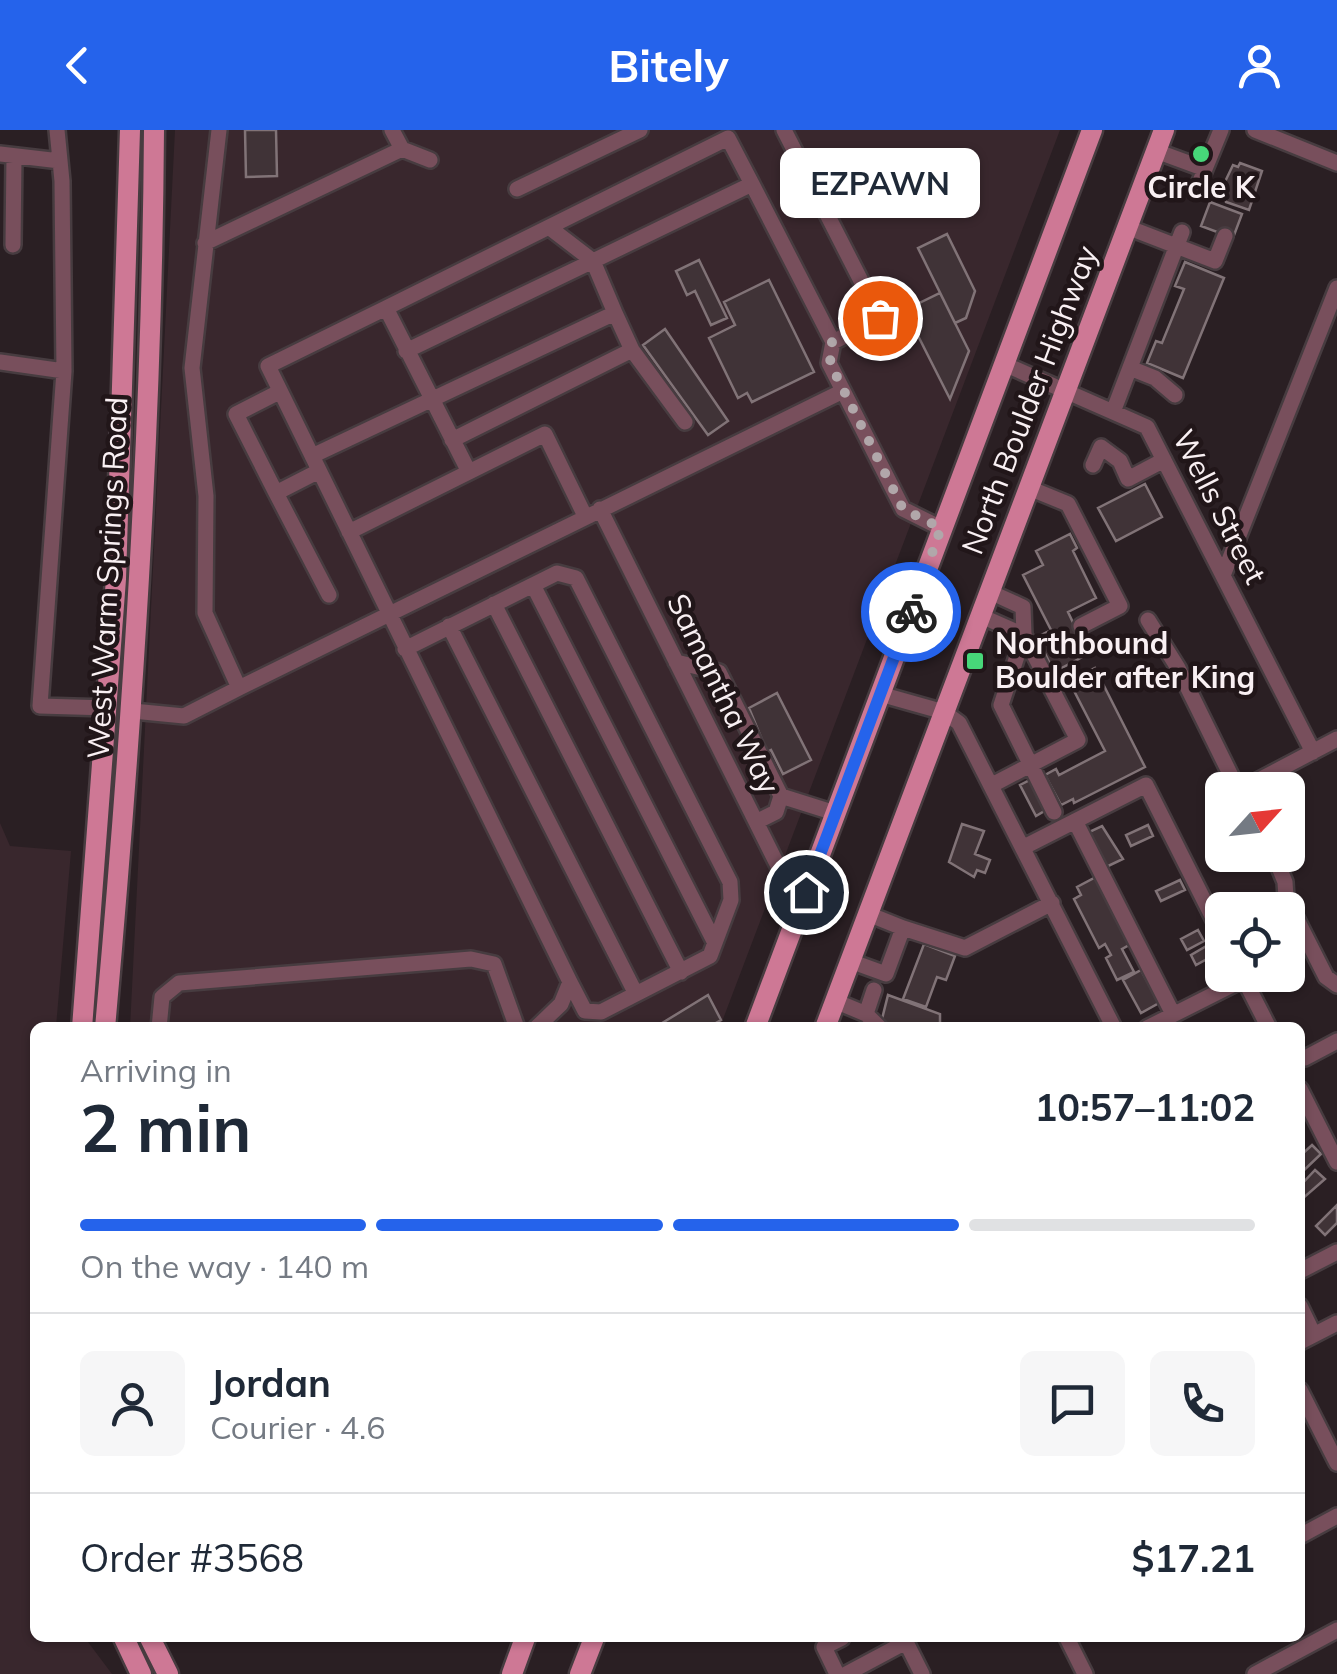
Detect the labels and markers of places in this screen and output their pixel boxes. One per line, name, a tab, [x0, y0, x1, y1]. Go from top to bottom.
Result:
marker: Circle K	[1190, 143, 1212, 165]
callout: EZPAWN	[780, 148, 980, 218]
place label: Circle K	[1147, 168, 1256, 206]
pin	[838, 276, 923, 361]
place label: Northbound Boulder after King	[995, 624, 1255, 696]
marker: Northbound Boulder after King	[964, 650, 986, 672]
pin	[764, 850, 849, 935]

